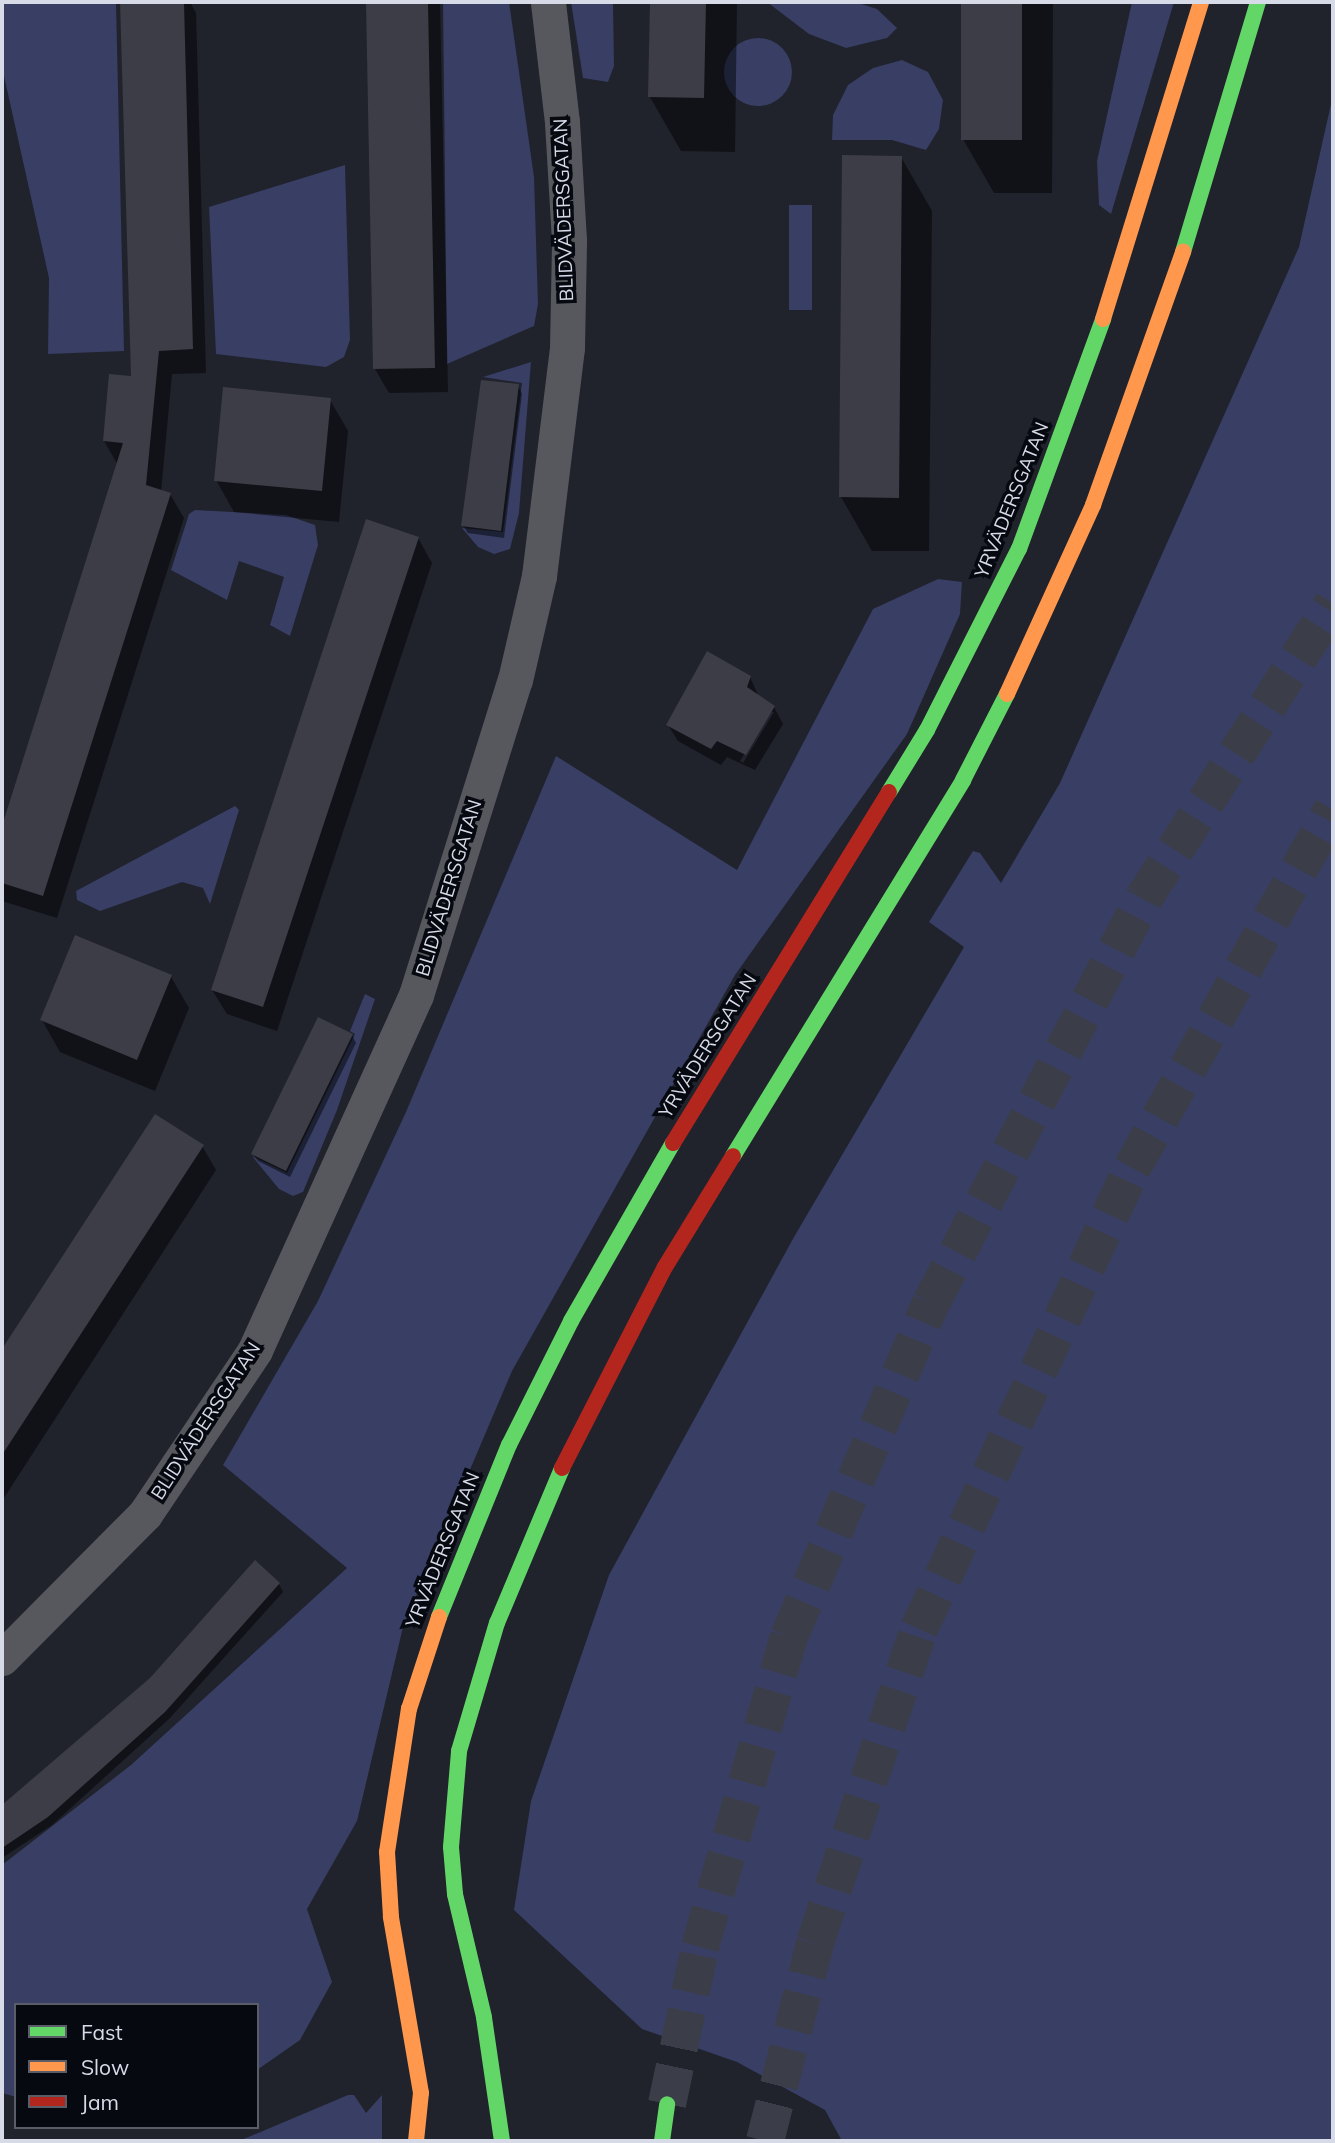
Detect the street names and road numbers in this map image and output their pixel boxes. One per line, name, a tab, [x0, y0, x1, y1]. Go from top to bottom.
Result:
street label: BLIDVÄDERSGATAN	[549, 118, 579, 302]
street label: YRVÄDERSGATAN	[970, 419, 1054, 581]
street label: BLIDVÄDERSGATAN	[411, 797, 487, 979]
street label: YRVÄDERSGATAN	[654, 970, 762, 1122]
street label: BLIDVÄDERSGATAN	[147, 1338, 265, 1504]
street label: YRVÄDERSGATAN	[401, 1469, 485, 1631]

